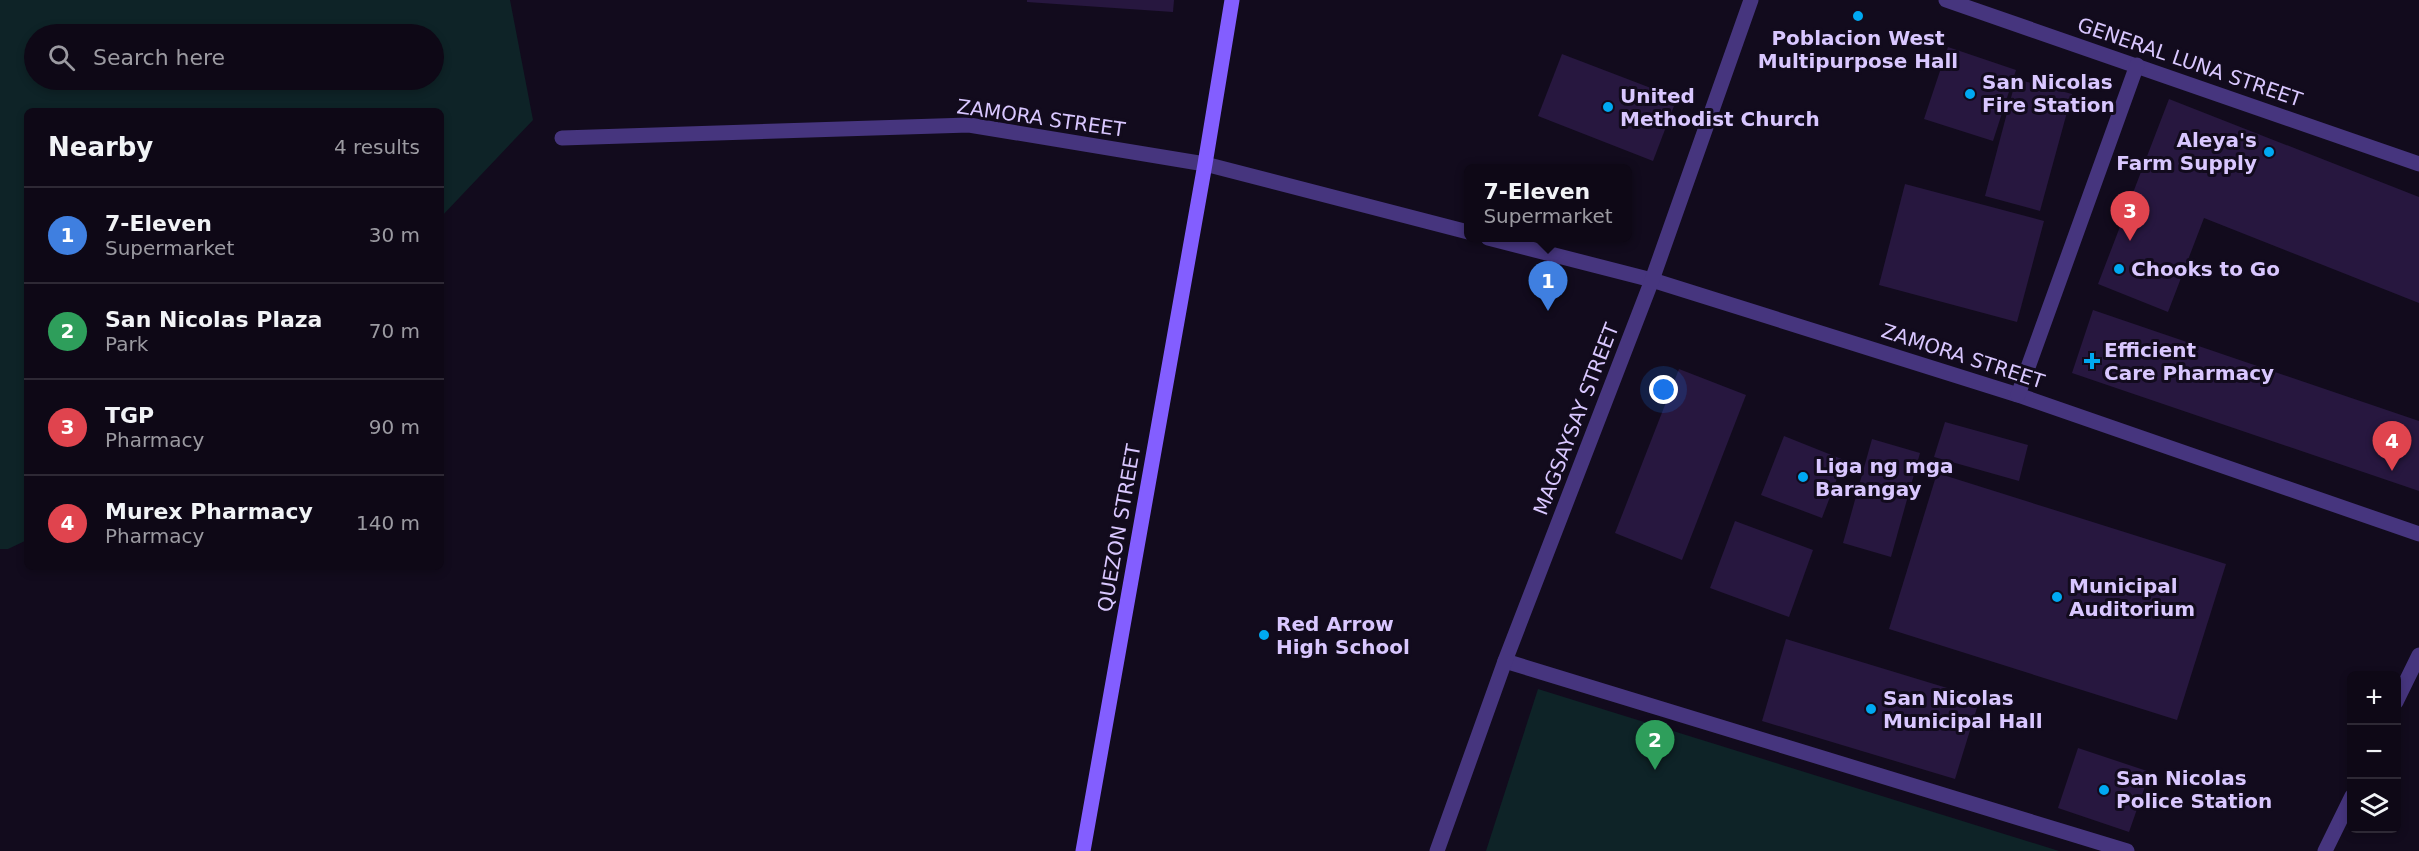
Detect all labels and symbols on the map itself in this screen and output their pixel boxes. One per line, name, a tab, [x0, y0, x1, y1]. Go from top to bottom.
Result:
marker: Poblacion West Multipurpose Hall	[1851, 9, 1865, 23]
street label: GENERAL LUNA STREET	[2074, 12, 2306, 112]
place label: Poblacion West Multipurpose Hall	[1758, 26, 1958, 73]
place label: San Nicolas Fire Station	[1982, 70, 2115, 117]
place label: United Methodist Church	[1620, 84, 1820, 131]
marker: San Nicolas Fire Station	[1963, 87, 1977, 101]
street label: ZAMORA STREET	[955, 94, 1128, 142]
marker: United Methodist Church	[1601, 100, 1615, 114]
place label: Aleya's Farm Supply	[2116, 128, 2257, 175]
marker: Aleya's Farm Supply	[2262, 145, 2276, 159]
pin: 3	[2110, 192, 2150, 241]
place label: Chooks to Go	[2131, 257, 2280, 281]
pin: 1	[1528, 262, 1568, 311]
marker: Chooks to Go	[2112, 262, 2126, 276]
street label: ZAMORA STREET	[1879, 318, 2048, 394]
street label: MAGSAYSAY STREET	[1528, 319, 1624, 518]
place label: Efficient Care Pharmacy	[2104, 338, 2274, 385]
marker: Efficient Care Pharmacy	[2085, 354, 2099, 368]
your location	[1649, 375, 1678, 404]
pin: 4	[2372, 422, 2412, 471]
street label: QUEZON STREET	[1092, 441, 1146, 614]
place label: Liga ng mga Barangay	[1815, 454, 1954, 501]
marker: Liga ng mga Barangay	[1796, 470, 1810, 484]
place label: Municipal Auditorium	[2069, 574, 2195, 621]
marker: Municipal Auditorium	[2050, 590, 2064, 604]
place label: Red Arrow High School	[1276, 612, 1410, 659]
marker: Red Arrow High School	[1257, 628, 1271, 642]
place label: San Nicolas Municipal Hall	[1883, 686, 2043, 733]
marker: San Nicolas Municipal Hall	[1864, 702, 1878, 716]
pin: 2	[1636, 720, 1674, 770]
place label: San Nicolas Police Station	[2116, 766, 2272, 813]
marker: San Nicolas Police Station	[2097, 783, 2111, 797]

